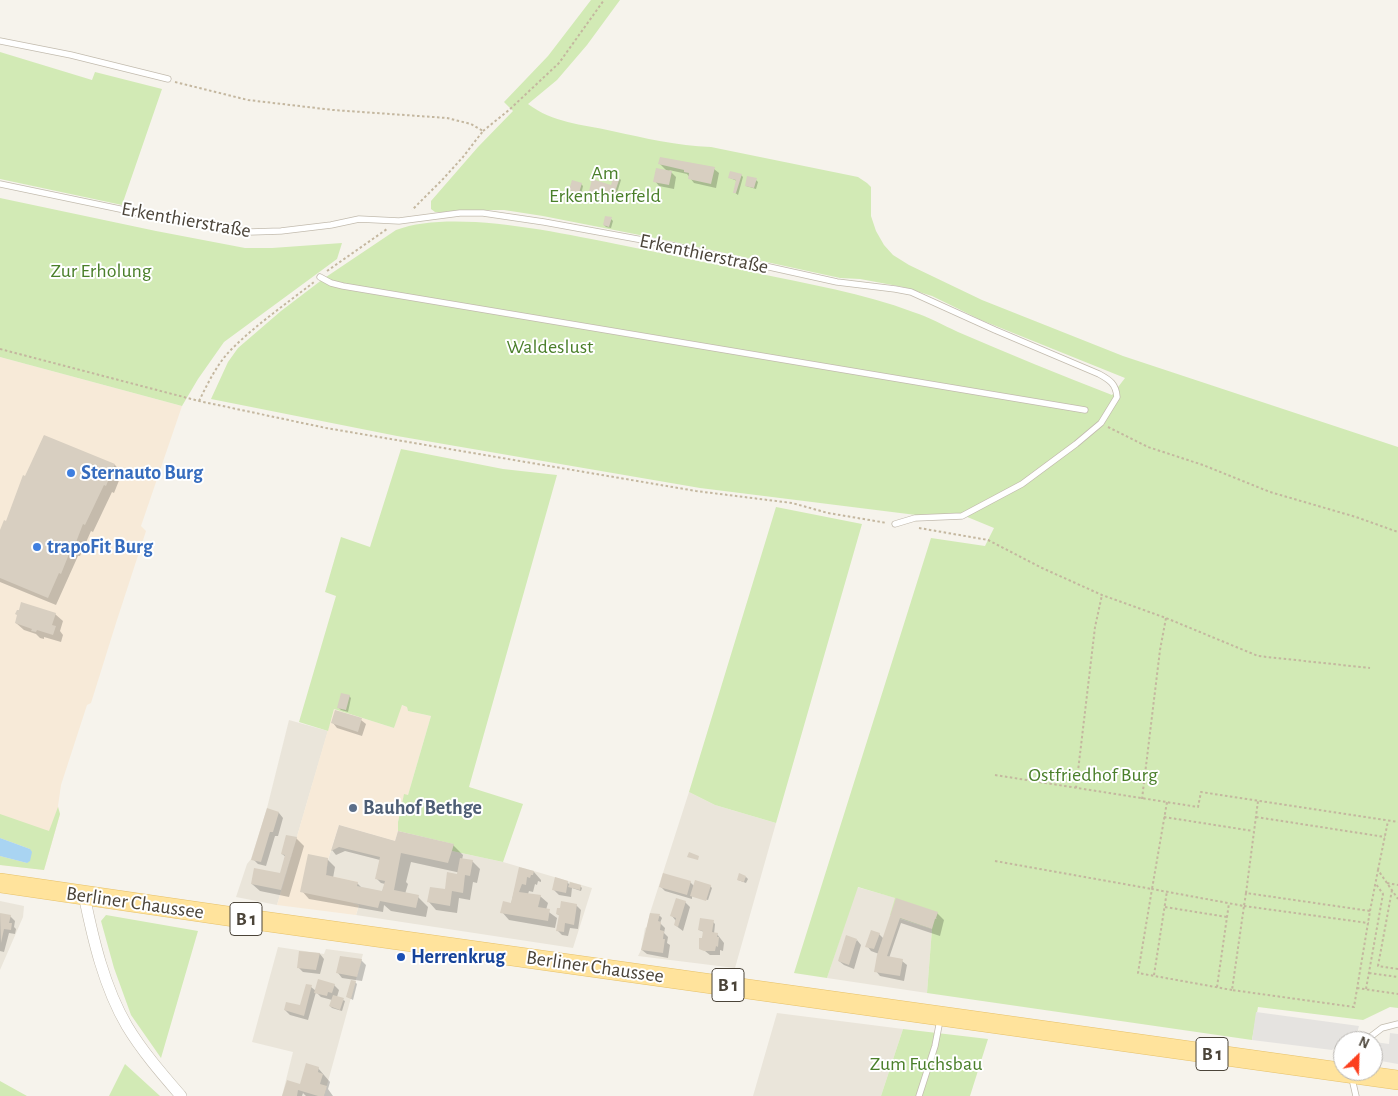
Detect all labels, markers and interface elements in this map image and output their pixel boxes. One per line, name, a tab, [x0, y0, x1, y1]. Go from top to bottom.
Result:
park label: Am Erkenthierfeld	[549, 161, 661, 208]
street label: Erkenthierstraße	[119, 197, 253, 243]
street label: Erkenthierstraße	[637, 229, 771, 279]
park label: Zur Erholung	[50, 259, 152, 283]
park label: Waldeslust	[507, 335, 593, 359]
place label: Sternauto Burg	[81, 461, 203, 485]
marker: Sternauto Burg	[65, 467, 77, 479]
place label: trapoFit Burg	[47, 535, 153, 559]
marker: trapoFit Burg	[31, 541, 43, 553]
park label: Ostfriedhof Burg	[1028, 763, 1158, 787]
place label: Bauhof Bethge	[363, 796, 482, 820]
marker: Bauhof Bethge	[347, 802, 359, 814]
street label: Berliner Chaussee	[65, 881, 205, 925]
road number: B 1	[230, 902, 262, 936]
place label: Herrenkrug	[411, 945, 505, 969]
street label: Berliner Chaussee	[525, 945, 665, 989]
marker: Herrenkrug	[395, 951, 407, 963]
road number: B 1	[712, 968, 744, 1002]
north arrow	[1333, 1031, 1383, 1081]
text: N	[1356, 1035, 1371, 1052]
road number: B 1	[1196, 1038, 1228, 1070]
park label: Zum Fuchsbau	[870, 1052, 982, 1076]

